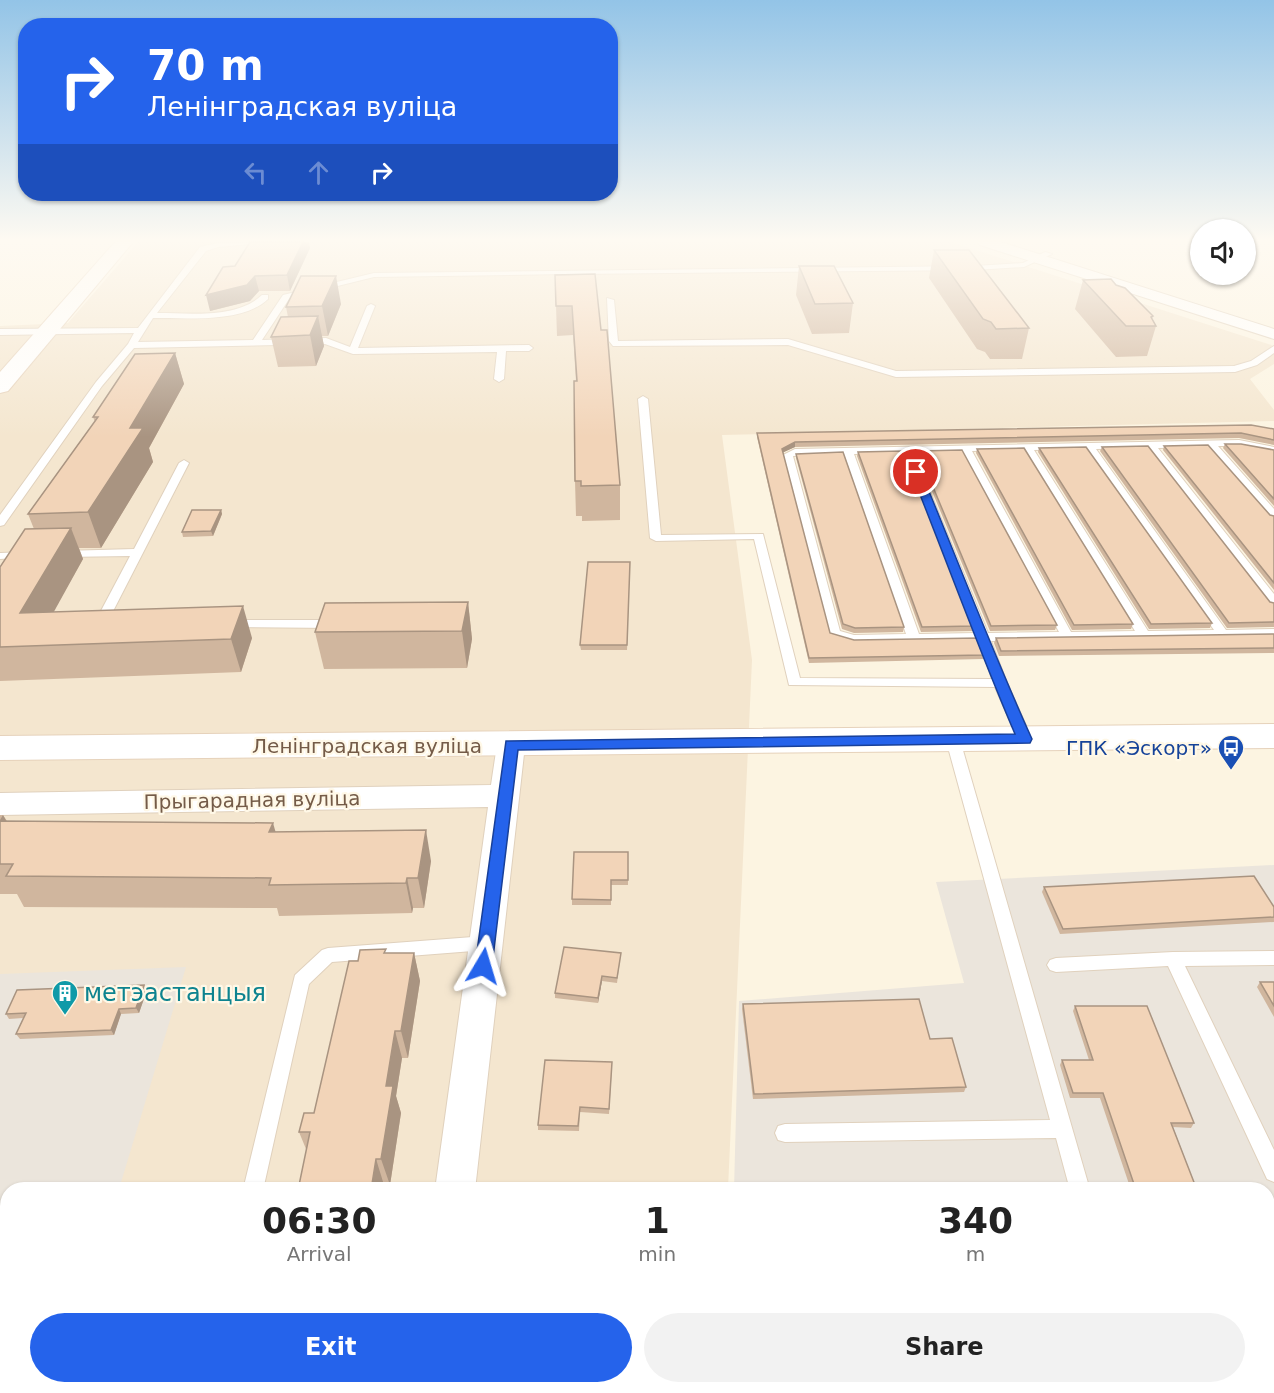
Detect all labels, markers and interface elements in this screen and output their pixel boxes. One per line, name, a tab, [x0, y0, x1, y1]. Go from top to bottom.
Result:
text: 70 m	[147, 41, 264, 90]
icon: right	[48, 42, 126, 120]
text: Ленінградская вуліца	[147, 91, 457, 122]
icon: left	[239, 156, 272, 189]
icon: ahead	[302, 156, 335, 189]
icon: right	[365, 156, 398, 189]
map controls	[1190, 219, 1256, 285]
button: sound	[1190, 219, 1256, 285]
pin	[890, 446, 941, 497]
icon: arrive	[899, 455, 932, 488]
bus stop icon: ГПК «Эскорт»	[1216, 733, 1246, 771]
street label: Ленінградская вуліца	[252, 734, 482, 758]
place label: ГПК «Эскорт»	[1066, 736, 1212, 760]
street label: Прыгарадная вуліца	[143, 786, 361, 814]
position arrow	[451, 934, 515, 998]
building icon: метэастанцыя	[50, 978, 80, 1016]
place label: метэастанцыя	[84, 979, 266, 1007]
text: 06:30	[262, 1200, 376, 1241]
text: 1	[645, 1200, 670, 1241]
text: 340	[938, 1200, 1013, 1241]
text: Arrival	[287, 1242, 352, 1266]
text: min	[638, 1242, 676, 1266]
text: m	[966, 1242, 985, 1266]
button: Exit	[30, 1313, 632, 1382]
button: Share	[644, 1313, 1245, 1382]

